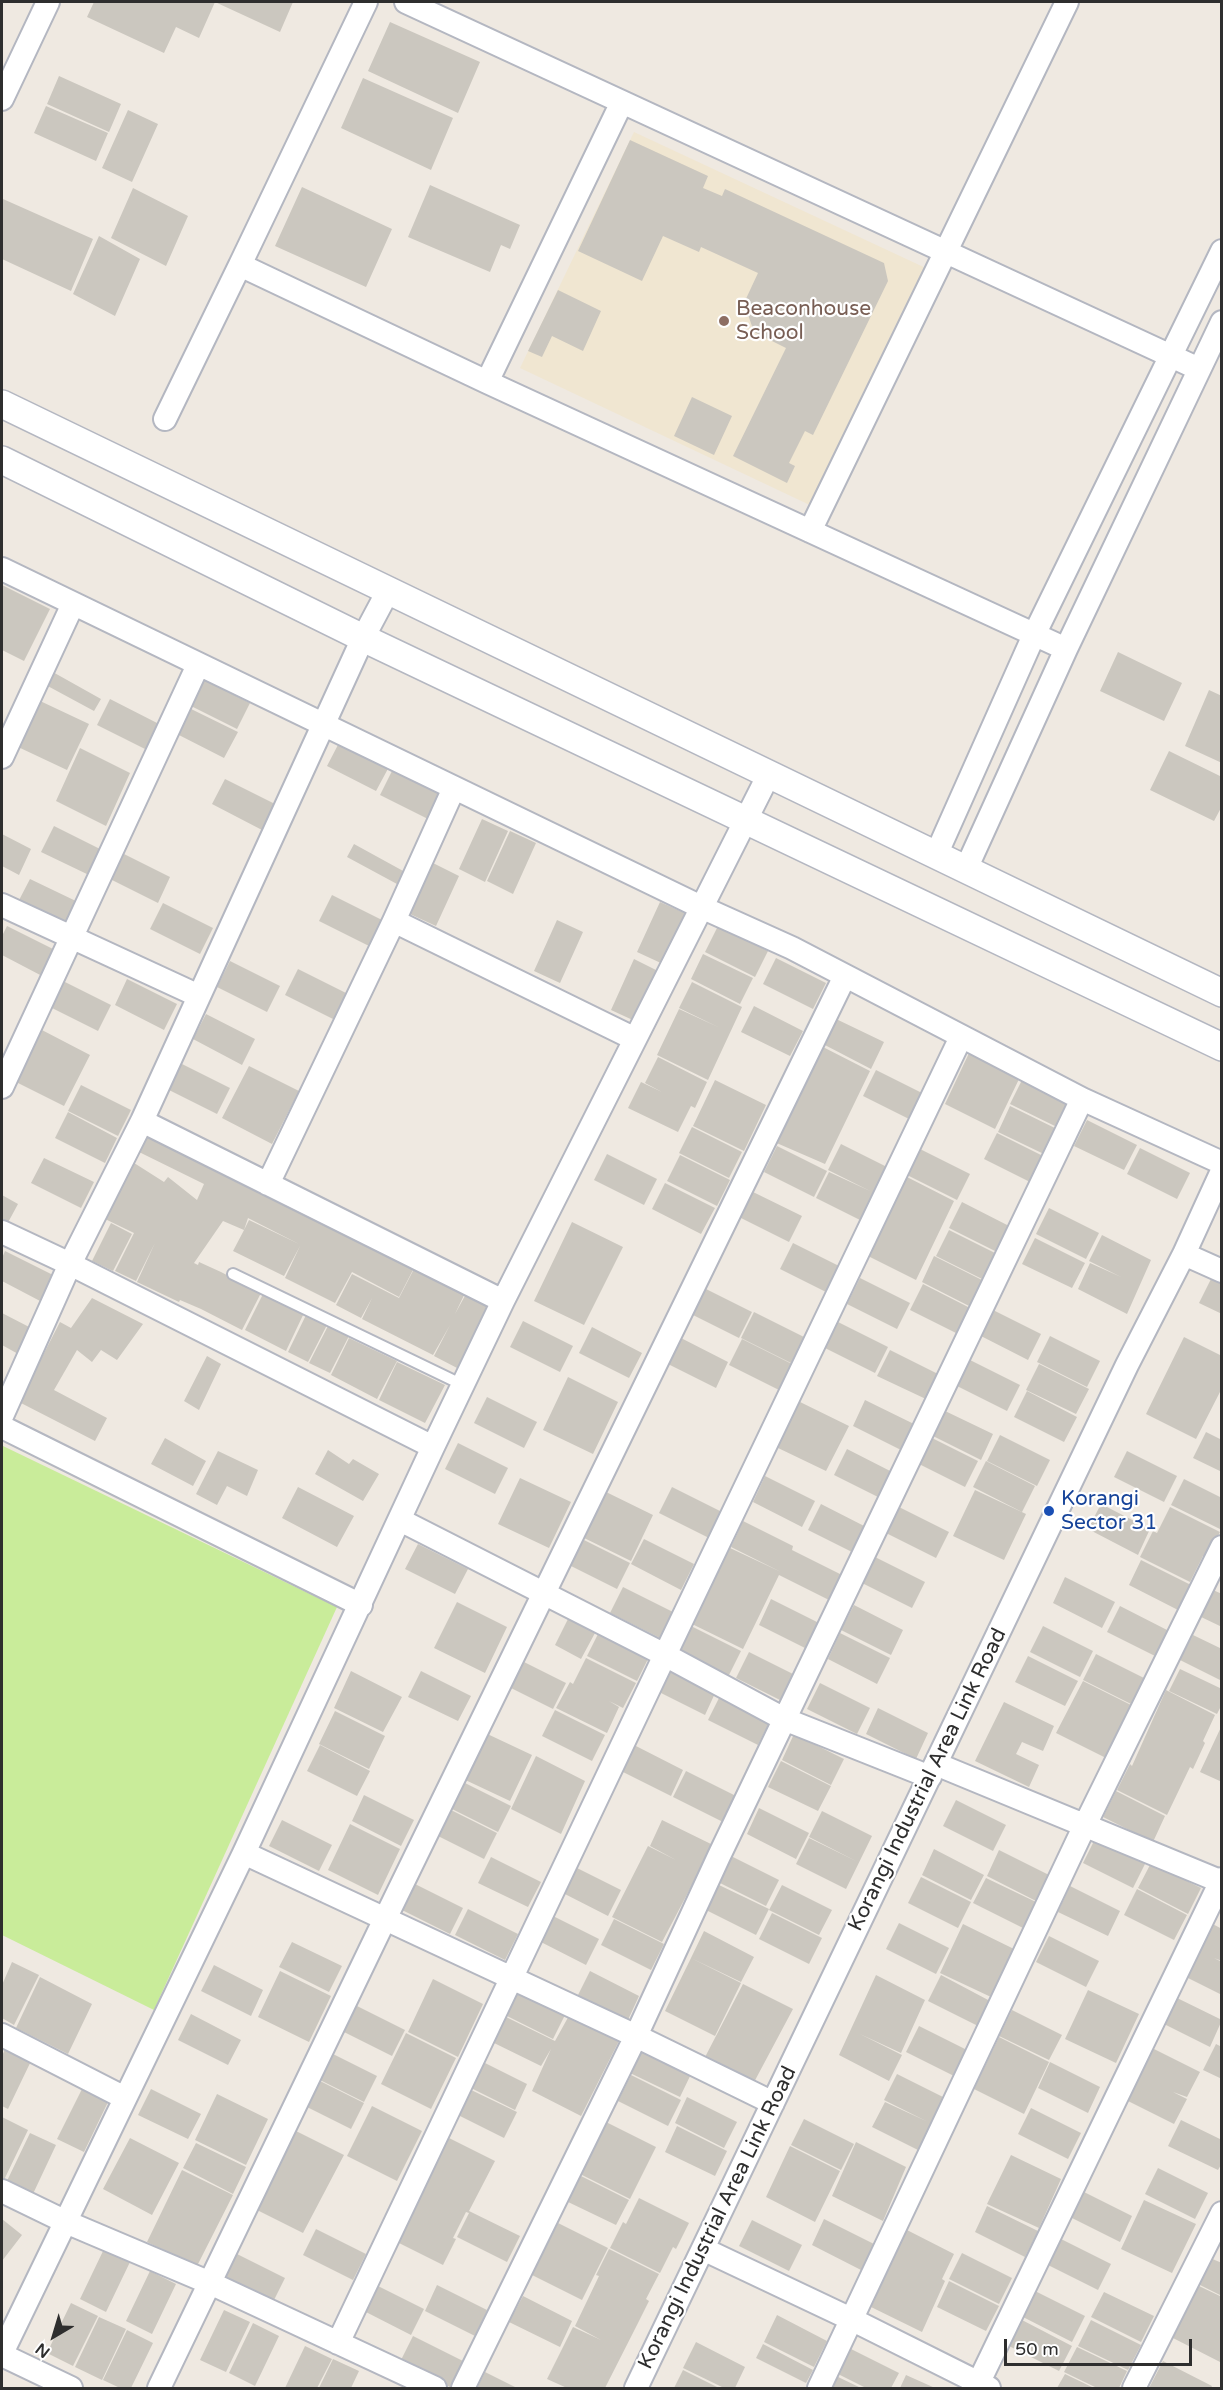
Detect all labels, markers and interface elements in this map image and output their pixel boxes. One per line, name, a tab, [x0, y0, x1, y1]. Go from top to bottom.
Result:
place label: Beaconhouse School	[736, 296, 871, 346]
marker: Beaconhouse School	[717, 314, 731, 328]
place label: Korangi Sector 31	[1061, 1486, 1158, 1536]
marker: Korangi Sector 31	[1042, 1504, 1056, 1518]
street label: Korangi Industrial Area Link Road	[843, 1624, 1013, 1936]
street label: Korangi Industrial Area Link Road	[633, 2062, 803, 2374]
north arrow	[24, 2306, 84, 2366]
scale bar	[1007, 2327, 1194, 2365]
text: N	[32, 2338, 54, 2362]
text: 50 m	[1015, 2338, 1059, 2360]

